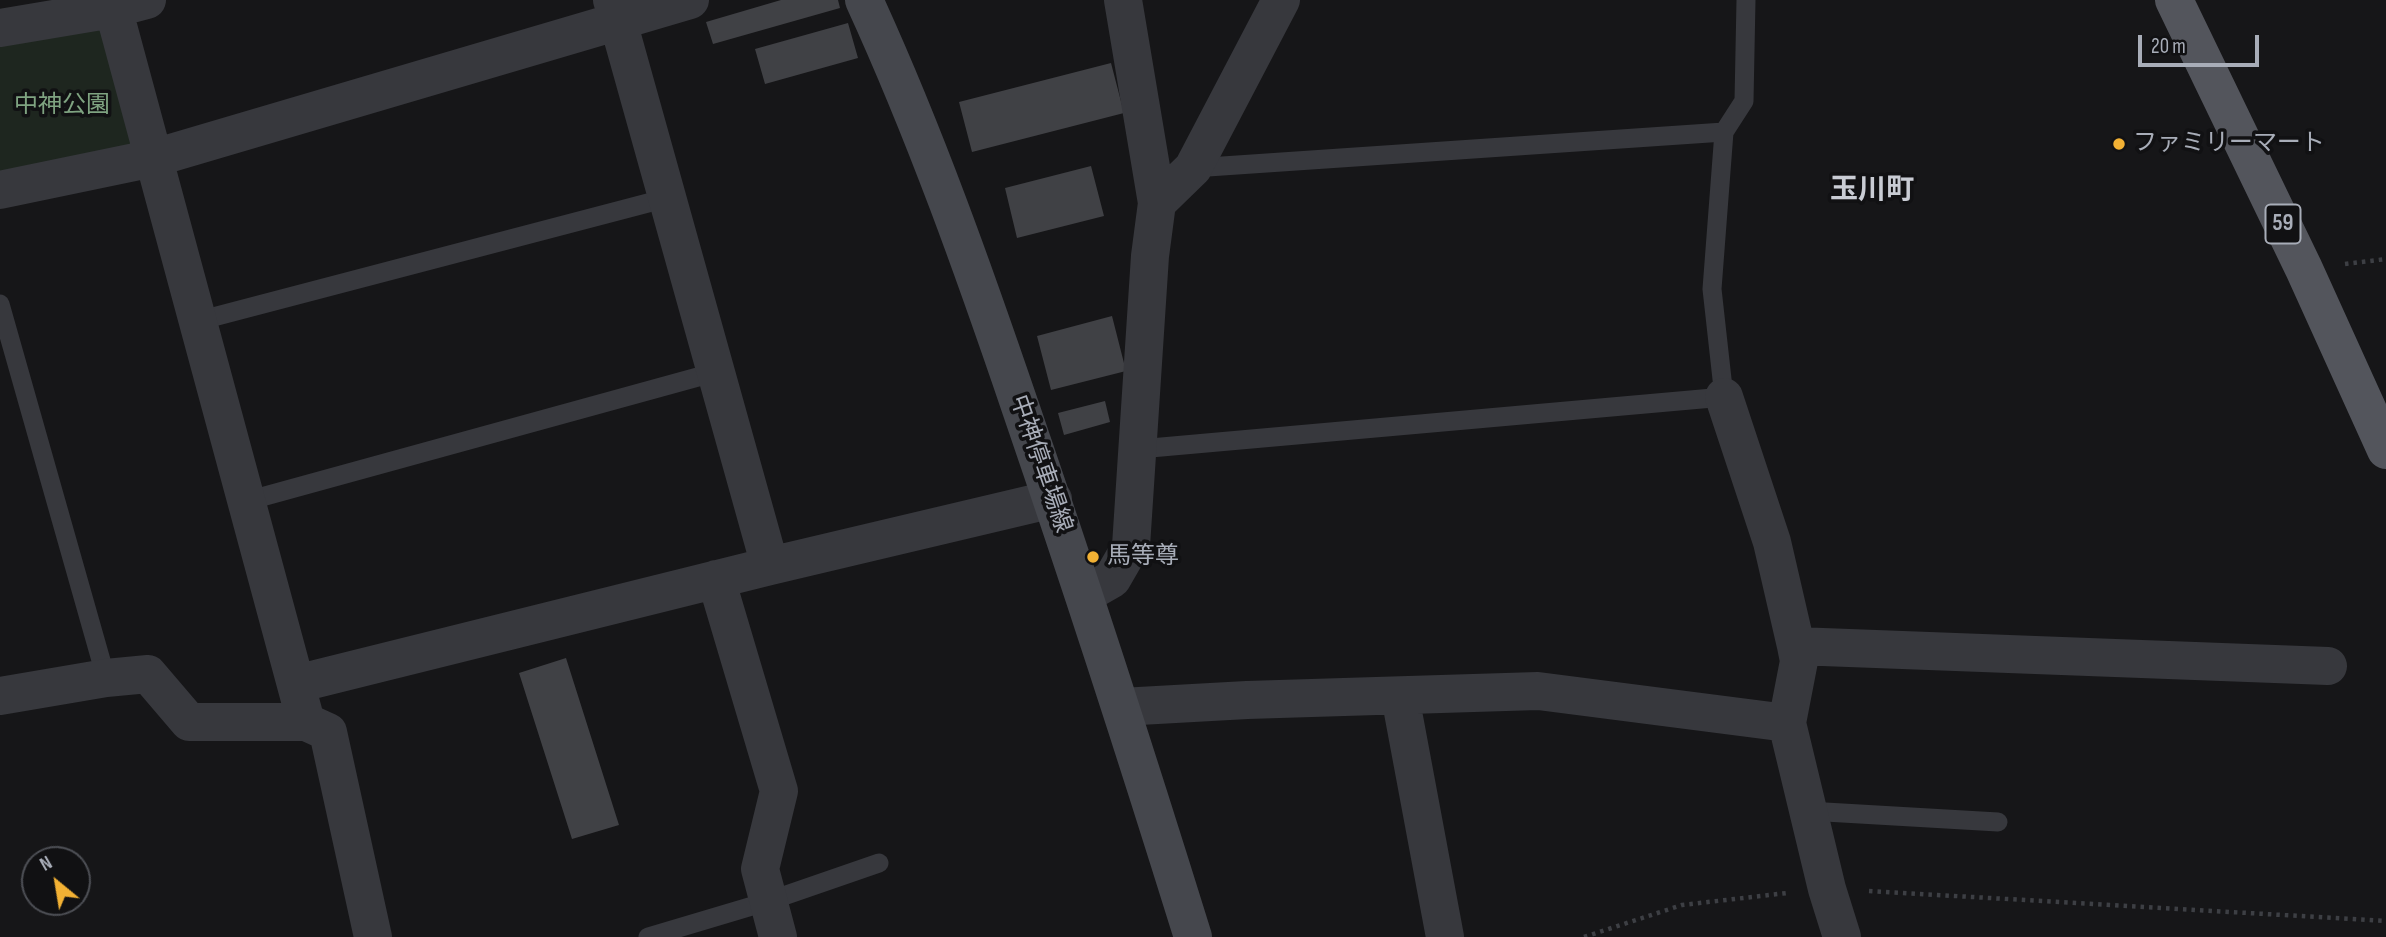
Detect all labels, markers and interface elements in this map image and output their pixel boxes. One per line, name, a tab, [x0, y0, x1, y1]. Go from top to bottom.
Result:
scale bar	[2141, 21, 2262, 65]
text: 20 m	[2151, 34, 2186, 59]
park label: 中神公園	[14, 92, 110, 120]
place label: ファミリーマート	[2133, 130, 2325, 158]
marker: ファミリーマート	[2111, 136, 2127, 152]
district label: 玉川町	[1830, 174, 1914, 208]
road number: 59	[2266, 204, 2300, 244]
street label: 中神停車場線	[1003, 391, 1077, 537]
place label: 馬等尊	[1107, 543, 1179, 571]
marker: 馬等尊	[1085, 549, 1101, 565]
north arrow	[21, 846, 91, 916]
text: N	[36, 852, 56, 877]

